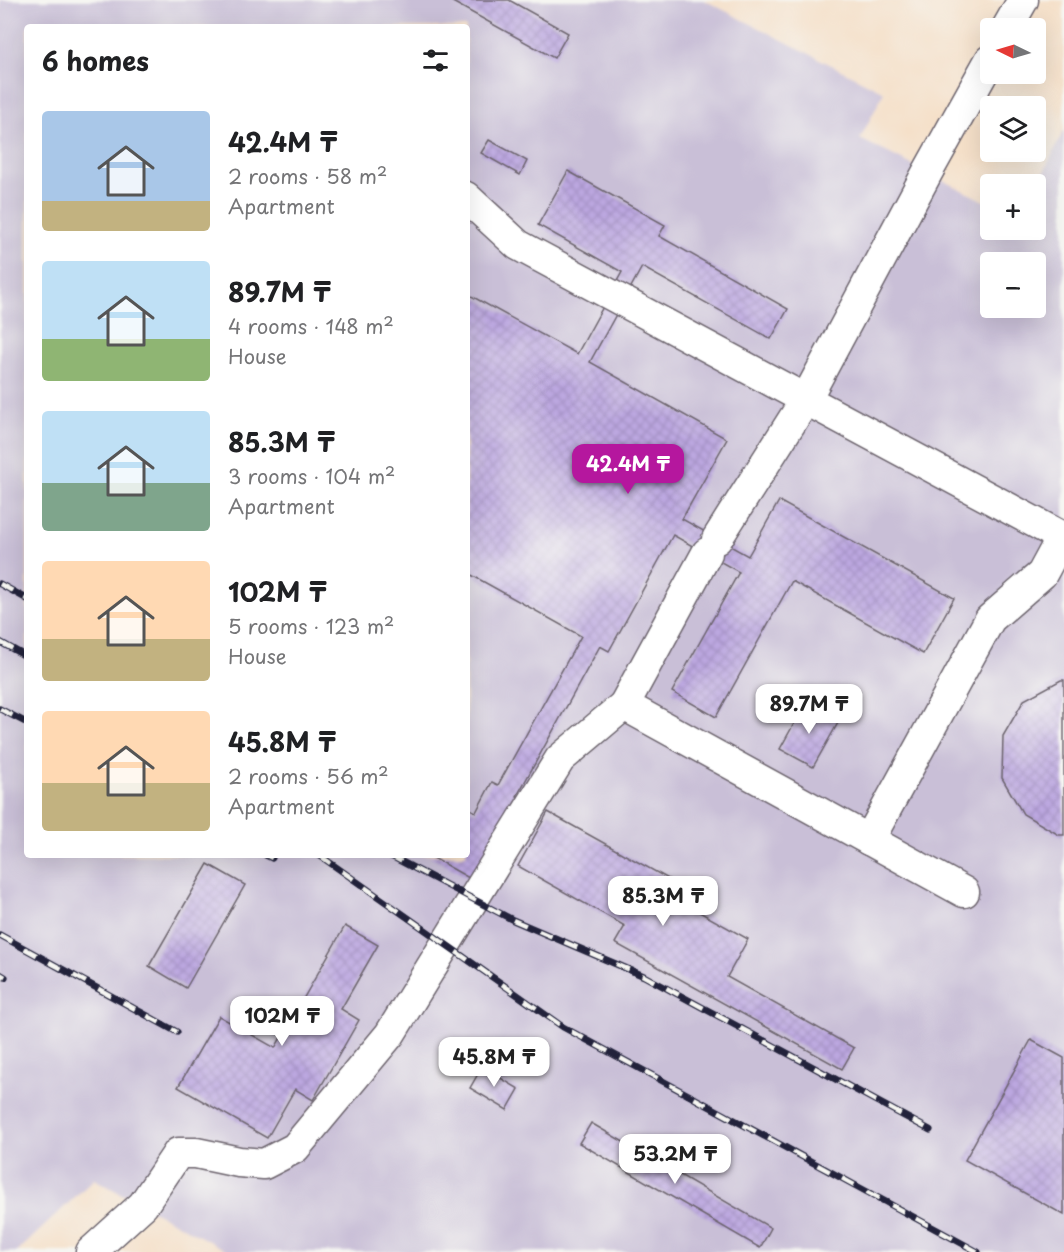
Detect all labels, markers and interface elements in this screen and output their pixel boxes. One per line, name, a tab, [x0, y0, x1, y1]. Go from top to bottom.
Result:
north arrow	[980, 18, 1046, 84]
map controls	[980, 18, 1046, 318]
text: 6 homes	[42, 41, 149, 80]
icon: filters	[419, 44, 452, 77]
button: layers	[980, 96, 1046, 162]
text: 42.4M ₸	[228, 122, 337, 161]
icon: home	[90, 135, 162, 207]
text: 2 rooms · 58 m²	[228, 161, 387, 191]
button: +	[980, 174, 1046, 240]
text: Apartment	[228, 191, 335, 221]
button: −	[980, 252, 1046, 318]
text: 89.7M ₸	[228, 272, 331, 311]
icon: home	[90, 285, 162, 357]
text: 4 rooms · 148 m²	[228, 311, 394, 341]
text: House	[228, 341, 287, 371]
text: 85.3M ₸	[228, 422, 335, 461]
icon: home	[90, 435, 162, 507]
pin: 42.4M ₸	[573, 444, 683, 495]
text: 42.4M ₸	[586, 448, 670, 478]
text: 3 rooms · 104 m²	[228, 461, 395, 491]
text: Apartment	[228, 491, 335, 521]
text: 102M ₸	[228, 572, 326, 611]
icon: home	[90, 585, 162, 657]
text: 5 rooms · 123 m²	[228, 611, 394, 641]
text: House	[228, 641, 287, 671]
pin: 89.7M ₸	[754, 684, 864, 735]
text: 89.7M ₸	[770, 688, 848, 718]
text: 45.8M ₸	[228, 722, 336, 761]
icon: home	[90, 735, 162, 807]
text: 2 rooms · 56 m²	[228, 761, 389, 791]
text: Apartment	[228, 791, 335, 821]
pin: 85.3M ₸	[608, 876, 718, 927]
text: 85.3M ₸	[622, 880, 704, 910]
pin: 102M ₸	[233, 996, 331, 1047]
text: 102M ₸	[244, 1000, 320, 1030]
pin: 45.8M ₸	[439, 1037, 549, 1088]
text: 45.8M ₸	[453, 1041, 535, 1071]
pin: 53.2M ₸	[620, 1134, 730, 1185]
text: 53.2M ₸	[633, 1138, 717, 1168]

